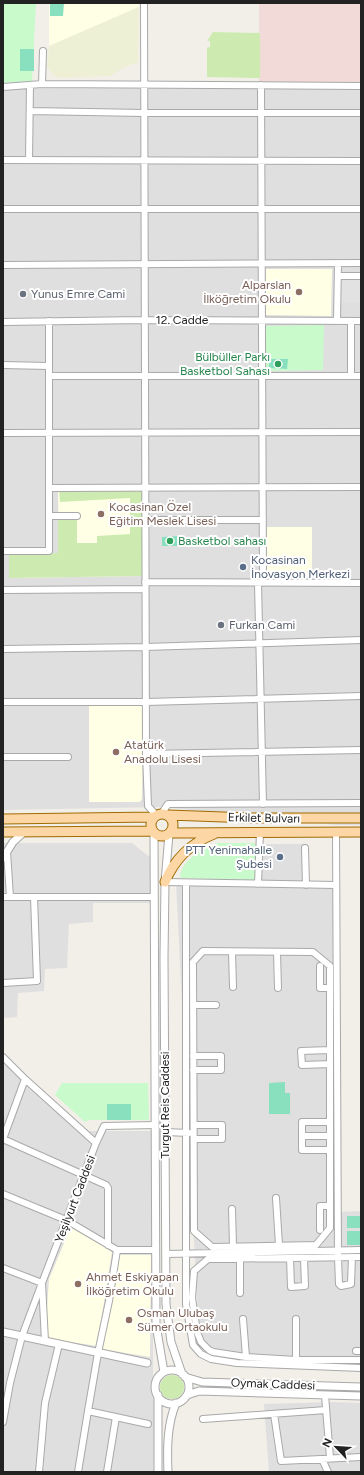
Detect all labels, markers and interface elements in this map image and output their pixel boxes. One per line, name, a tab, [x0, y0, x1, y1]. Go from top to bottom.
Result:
place label: Alparslan İlköğretim Okulu	[203, 278, 291, 306]
place label: Yunus Emre Cami	[31, 287, 125, 301]
marker: Alparslan İlköğretim Okulu	[294, 287, 304, 297]
marker: Yunus Emre Cami	[18, 289, 28, 299]
street label: 12. Cadde	[156, 313, 209, 327]
place label: Bülbüller Parkı Basketbol Sahası	[180, 350, 270, 378]
marker: Bülbüller Parkı Basketbol Sahası	[273, 359, 283, 369]
place label: Kocasinan Özel Eğitim Meslek Lisesi	[109, 500, 216, 528]
marker: Kocasinan Özel Eğitim Meslek Lisesi	[96, 509, 106, 519]
place label: Basketbol sahası	[178, 534, 266, 548]
marker: Basketbol sahası	[165, 536, 175, 546]
place label: Kocasinan İnovasyon Merkezi	[251, 553, 350, 581]
marker: Kocasinan İnovasyon Merkezi	[238, 562, 248, 572]
place label: Furkan Cami	[229, 618, 295, 632]
marker: Furkan Cami	[216, 620, 226, 630]
place label: Atatürk Anadolu Lisesi	[124, 738, 201, 766]
marker: Atatürk Anadolu Lisesi	[111, 747, 121, 757]
street label: Erkilet Bulvarı	[228, 810, 300, 826]
place label: PTT Yenimahalle Şubesi	[185, 843, 272, 871]
marker: PTT Yenimahalle Şubesi	[275, 852, 285, 862]
street label: Turgut Reis Caddesi	[158, 1051, 172, 1159]
street label: Yeşilyurt Caddesi	[52, 1153, 98, 1245]
place label: Ahmet Eskiyapan İlköğretim Okulu	[86, 1270, 179, 1298]
marker: Ahmet Eskiyapan İlköğretim Okulu	[73, 1279, 83, 1289]
place label: Osman Ulubaş Sümer Ortaokulu	[137, 1306, 228, 1334]
marker: Osman Ulubaş Sümer Ortaokulu	[124, 1315, 134, 1325]
street label: Oymak Caddesi	[231, 1376, 315, 1392]
north arrow	[316, 1427, 356, 1467]
text: N	[320, 1436, 335, 1450]

